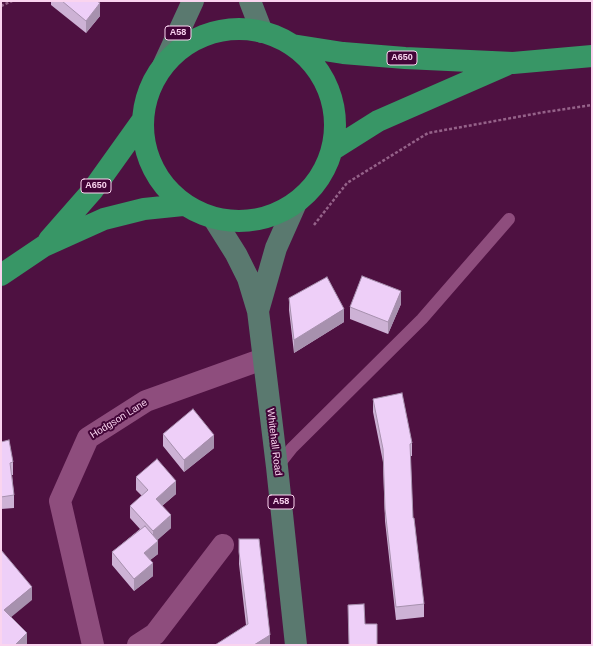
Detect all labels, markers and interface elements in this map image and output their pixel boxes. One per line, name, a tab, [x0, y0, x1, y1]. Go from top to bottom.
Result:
road number: A58	[165, 26, 191, 40]
road number: A650	[387, 51, 417, 65]
road number: A650	[81, 179, 111, 193]
street label: Hodgson Lane	[88, 397, 150, 441]
street label: Whitehall Road	[264, 408, 284, 476]
road number: A58	[268, 495, 294, 509]

